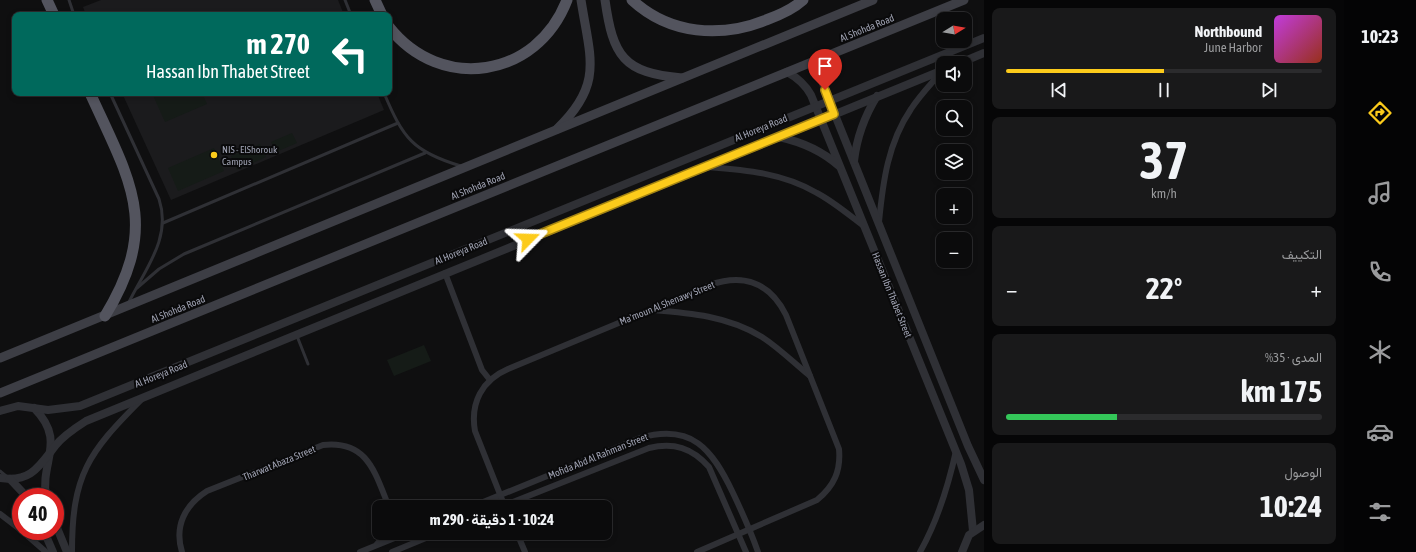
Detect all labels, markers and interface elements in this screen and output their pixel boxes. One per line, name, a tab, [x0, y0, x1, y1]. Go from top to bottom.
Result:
street label: Al Shohda Road	[838, 12, 896, 44]
north arrow	[936, 12, 972, 48]
map controls	[936, 12, 972, 268]
text: Northbound	[1194, 23, 1262, 40]
text: 10:23	[1361, 26, 1399, 47]
text: 270 m	[247, 28, 310, 60]
icon: left	[324, 28, 376, 80]
text: June Harbor	[1204, 40, 1262, 55]
pin	[808, 49, 842, 90]
icon: arrive	[814, 55, 836, 77]
button: sound	[936, 56, 972, 92]
text: Hassan Ibn Thabet Street	[146, 61, 310, 82]
icon: previous	[1048, 79, 1070, 101]
icon: pause	[1153, 79, 1175, 101]
icon: next	[1258, 79, 1280, 101]
icon: directions	[1366, 99, 1394, 127]
button: search	[936, 100, 972, 136]
street label: Al Horeya Road	[733, 112, 789, 144]
text: 37	[1140, 130, 1188, 190]
place label: NIS - ElShorouk Campus	[222, 144, 278, 167]
button: layers	[936, 144, 972, 180]
marker: NIS - ElShorouk Campus	[209, 150, 219, 160]
street label: Al Shohda Road	[449, 170, 507, 202]
icon: music	[1366, 179, 1394, 207]
text: km/h	[1151, 186, 1177, 201]
button: +	[936, 188, 972, 224]
position arrow	[507, 218, 549, 260]
button: −	[936, 232, 972, 268]
street label: Al Horeya Road	[433, 235, 489, 267]
text: التكييف	[1282, 247, 1322, 262]
street label: Hassan Ibn Thabet Street	[870, 251, 914, 339]
icon: phone	[1366, 258, 1394, 286]
text: 22°	[1146, 271, 1182, 305]
text: −	[1006, 276, 1017, 302]
text: +	[1311, 276, 1322, 302]
street label: Ma'moun Al Shenawy Street	[618, 279, 716, 327]
street label: Al Shohda Road	[149, 293, 207, 325]
icon: climate	[1366, 338, 1394, 366]
text: المدى · 35%	[1265, 350, 1322, 365]
street label: Al Horeya Road	[133, 358, 189, 390]
text: 175 km	[1241, 374, 1322, 408]
icon: car	[1366, 418, 1394, 446]
street label: Mofida Abd Al Rahman Street	[547, 431, 649, 481]
street label: Tharwat Abaza Street	[241, 443, 317, 483]
text: الوصول	[1284, 465, 1322, 480]
speed limit sign: 40	[12, 488, 64, 540]
text: 10:24	[1260, 489, 1322, 523]
icon: filters	[1366, 498, 1394, 526]
text: 10:24 · 1 دقيقة · 290 m	[430, 511, 554, 528]

